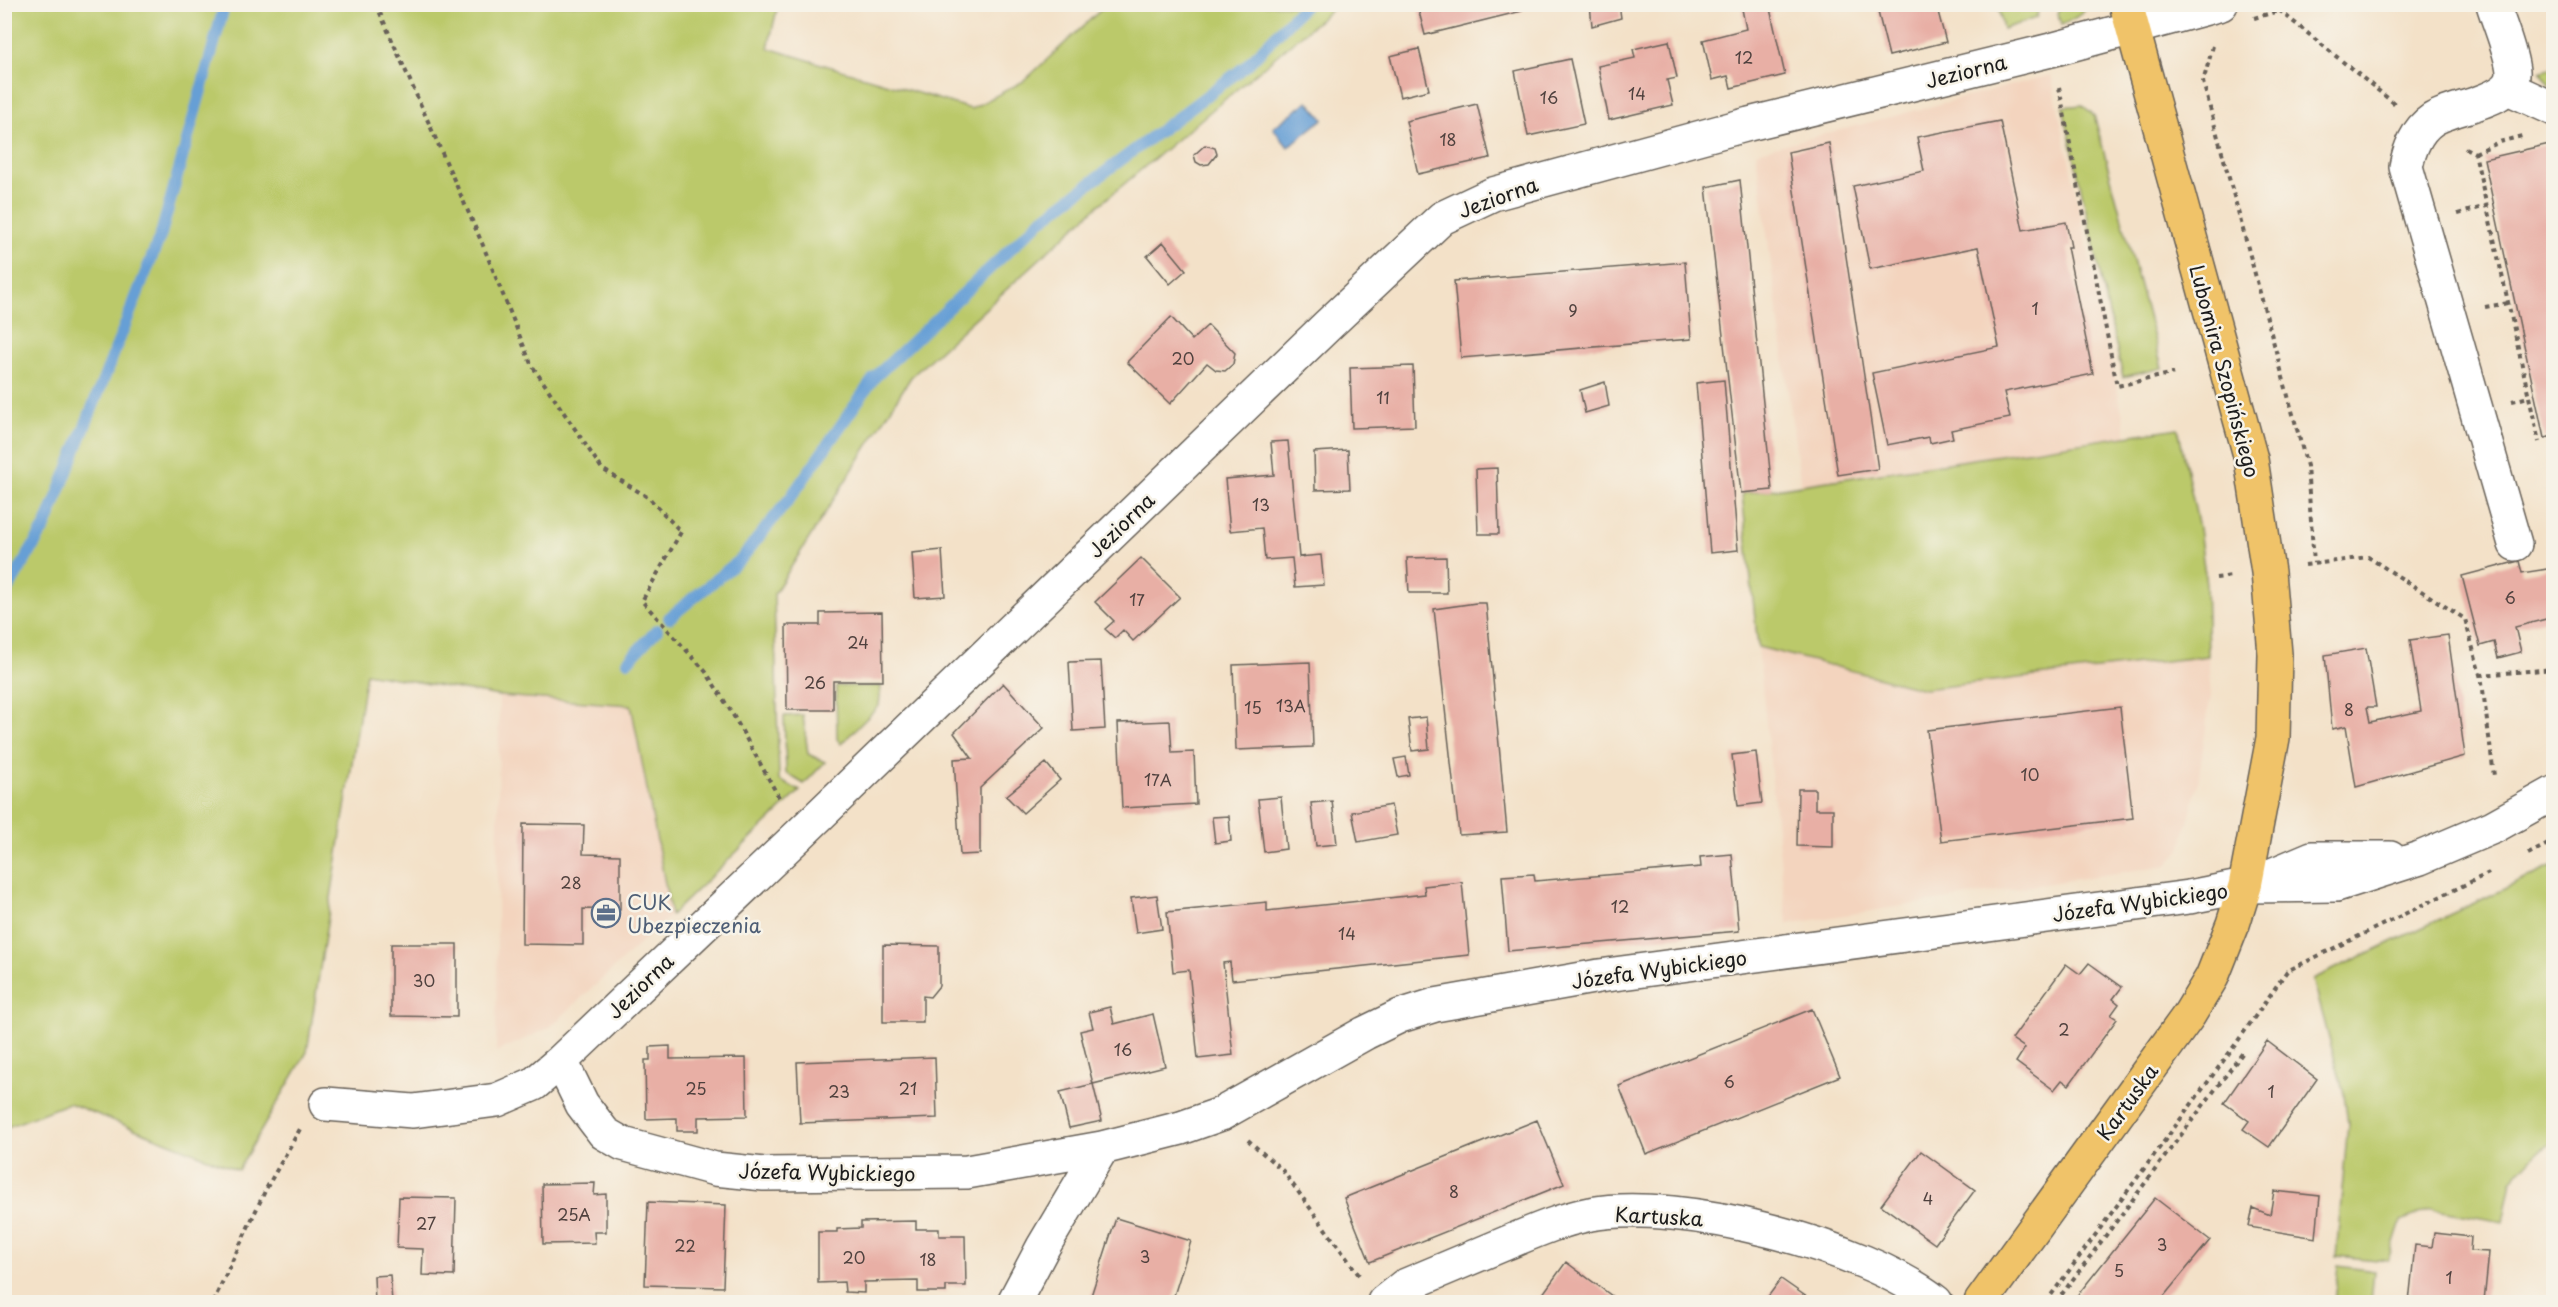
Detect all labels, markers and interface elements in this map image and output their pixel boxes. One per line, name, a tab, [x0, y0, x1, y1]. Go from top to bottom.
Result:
house number: 12	[1735, 45, 1753, 69]
street label: Jeziorna	[1922, 46, 2010, 96]
house number: 14	[1628, 81, 1646, 105]
house number: 16	[1540, 85, 1558, 109]
house number: 18	[1439, 127, 1457, 151]
street label: Jeziorna	[1454, 169, 1542, 225]
street label: Lubomira Szopińskiego	[2182, 261, 2268, 481]
house number: 1	[2031, 296, 2039, 320]
house number: 9	[1568, 298, 1578, 322]
house number: 20	[1172, 346, 1194, 370]
house number: 11	[1376, 385, 1390, 409]
street label: Jeziorna	[1081, 485, 1161, 565]
house number: 13	[1252, 492, 1270, 516]
house number: 6	[2504, 585, 2516, 609]
house number: 17	[1129, 587, 1145, 611]
house number: 24	[847, 630, 869, 654]
house number: 26	[804, 670, 826, 694]
house number: 13A	[1276, 693, 1306, 717]
house number: 15	[1244, 695, 1262, 719]
house number: 8	[2344, 697, 2354, 721]
house number: 10	[2021, 762, 2039, 786]
house number: 17A	[1144, 767, 1172, 791]
house number: 28	[560, 870, 582, 894]
street label: Józefa Wybickiego	[2050, 875, 2230, 929]
place label: CUK Ubezpieczenia	[627, 887, 762, 940]
house number: 12	[1611, 894, 1629, 918]
office icon: CUK Ubezpieczenia	[590, 897, 622, 929]
house number: 14	[1338, 921, 1356, 945]
street label: Józefa Wybickiego	[1569, 942, 1749, 996]
street label: Jeziorna	[600, 946, 680, 1026]
house number: 30	[413, 968, 435, 992]
house number: 2	[2058, 1017, 2070, 1041]
house number: 16	[1114, 1037, 1132, 1061]
street label: Kartuska	[2089, 1057, 2165, 1146]
house number: 6	[1723, 1069, 1735, 1093]
house number: 25	[685, 1076, 707, 1100]
house number: 21	[899, 1076, 917, 1100]
house number: 23	[828, 1079, 850, 1103]
house number: 1	[2267, 1079, 2275, 1103]
street label: Józefa Wybickiego	[738, 1155, 916, 1189]
house number: 8	[1449, 1179, 1459, 1203]
house number: 4	[1923, 1186, 1933, 1210]
street label: Kartuska	[1614, 1199, 1704, 1233]
house number: 25A	[557, 1202, 591, 1226]
house number: 27	[416, 1211, 436, 1235]
house number: 3	[2157, 1232, 2167, 1256]
house number: 22	[674, 1233, 696, 1257]
house number: 3	[1140, 1244, 1150, 1268]
house number: 20	[843, 1245, 865, 1269]
house number: 18	[919, 1247, 937, 1271]
house number: 5	[2114, 1258, 2124, 1282]
house number: 1	[2445, 1265, 2453, 1289]

